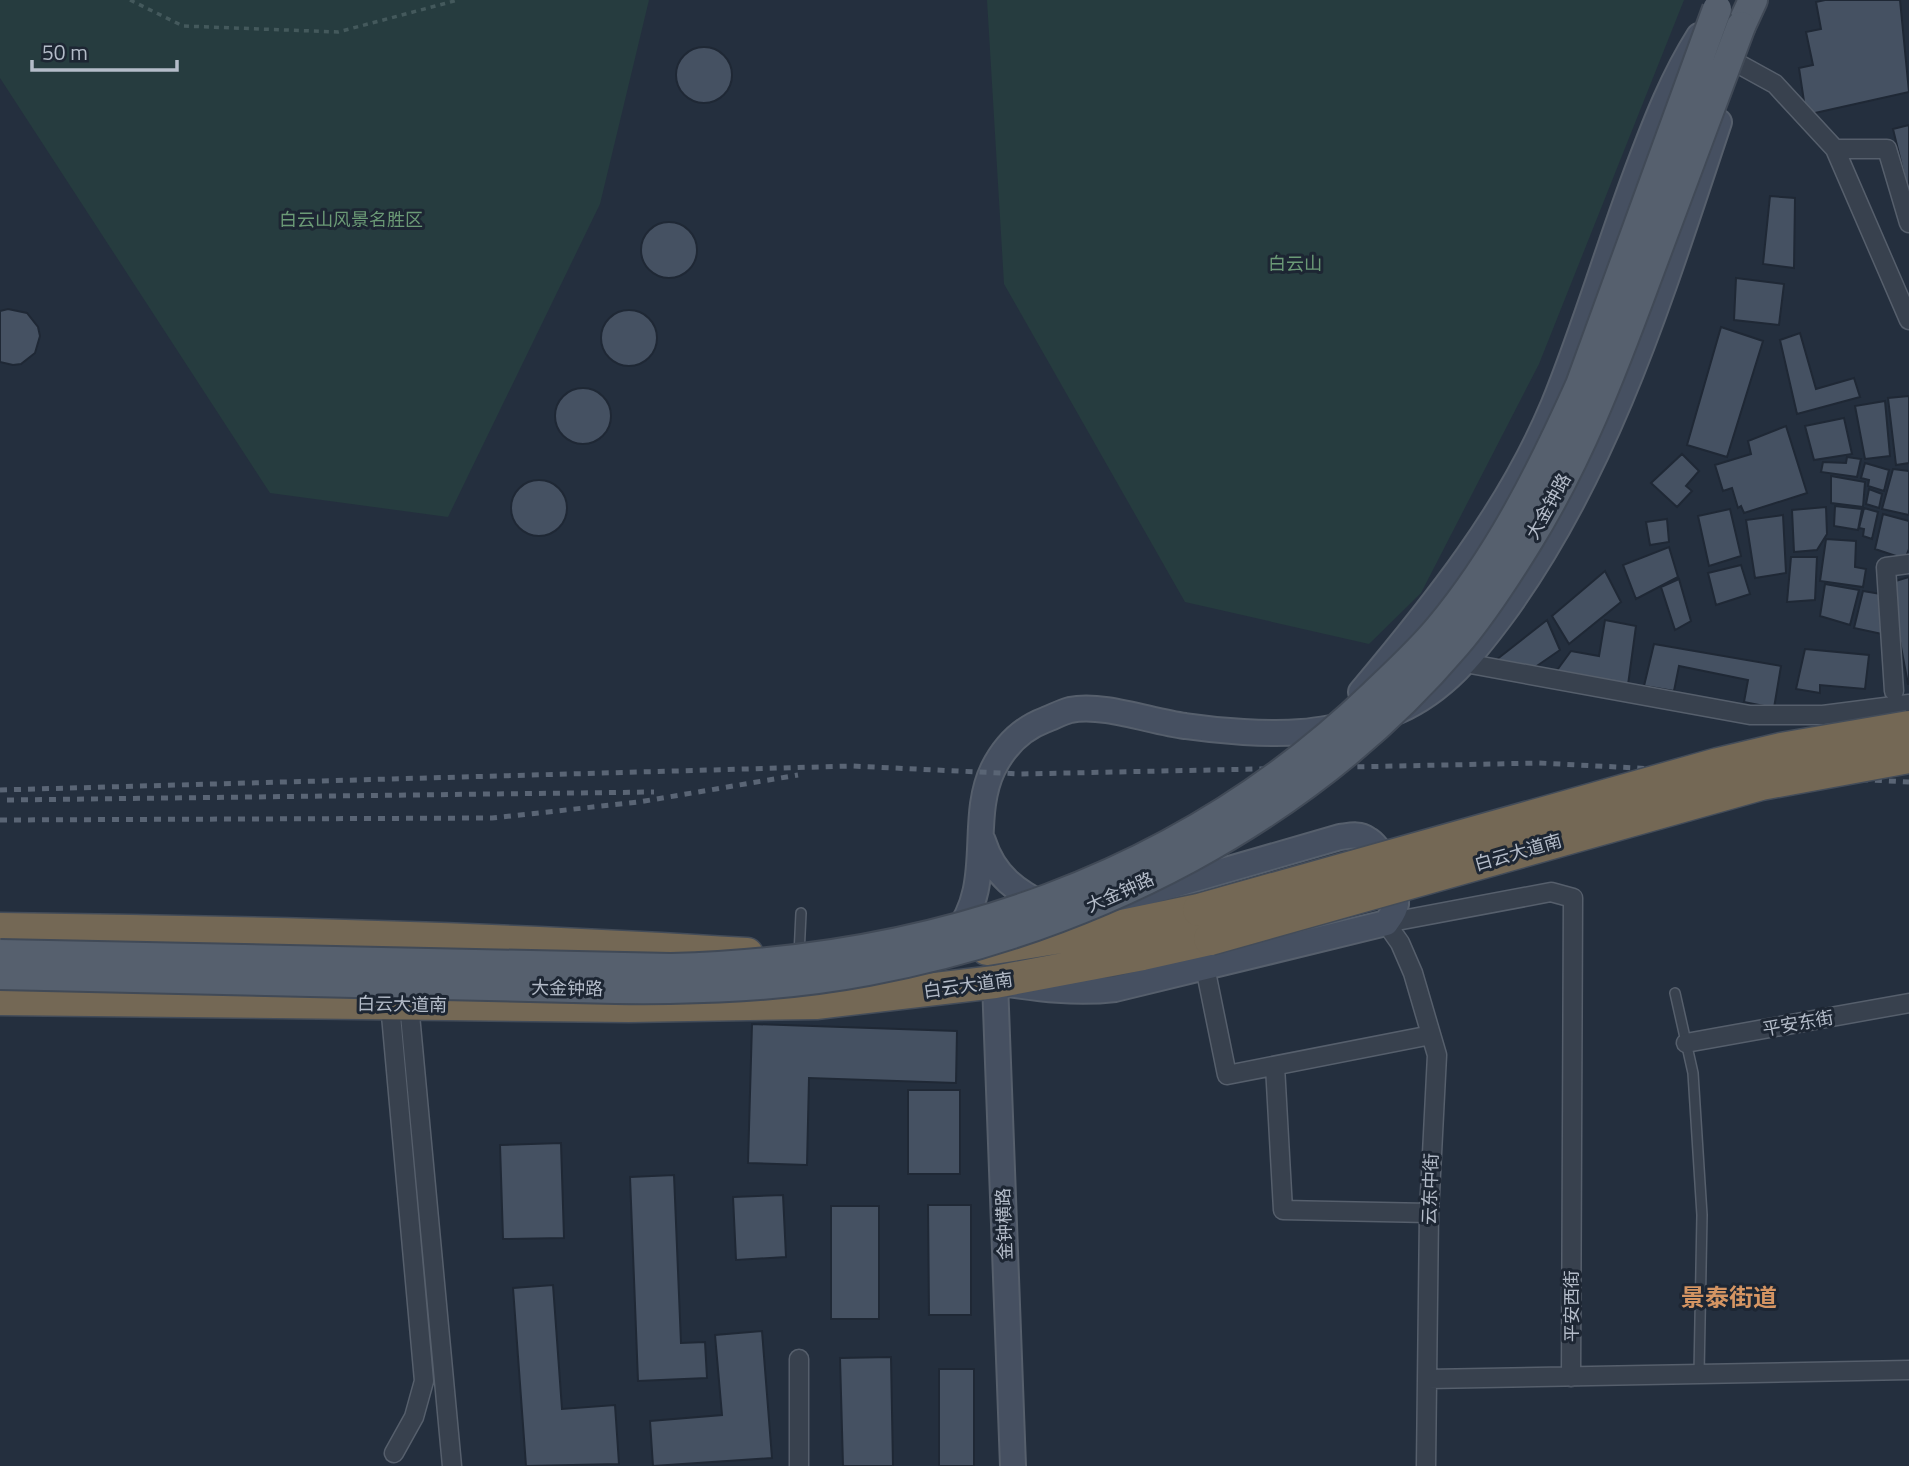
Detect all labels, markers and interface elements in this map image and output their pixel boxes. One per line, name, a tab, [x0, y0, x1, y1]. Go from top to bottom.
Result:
scale bar	[32, 28, 177, 72]
text: 50 m	[42, 36, 88, 68]
park label: 白云山风景名胜区	[279, 206, 423, 233]
park label: 白云山	[1268, 250, 1322, 277]
street label: 大金钟路	[1519, 468, 1577, 544]
street label: 白云大道南	[1471, 827, 1565, 877]
street label: 大金钟路	[1082, 865, 1158, 919]
street label: 白云大道南	[922, 965, 1014, 1005]
street label: 大金钟路	[531, 974, 603, 1002]
street label: 白云大道南	[357, 990, 447, 1018]
street label: 平安东街	[1760, 1003, 1836, 1043]
street label: 云东中街	[1415, 1153, 1445, 1225]
street label: 金钟横路	[989, 1188, 1019, 1260]
street label: 平安西街	[1558, 1270, 1585, 1342]
district label: 景泰街道	[1681, 1279, 1777, 1315]

